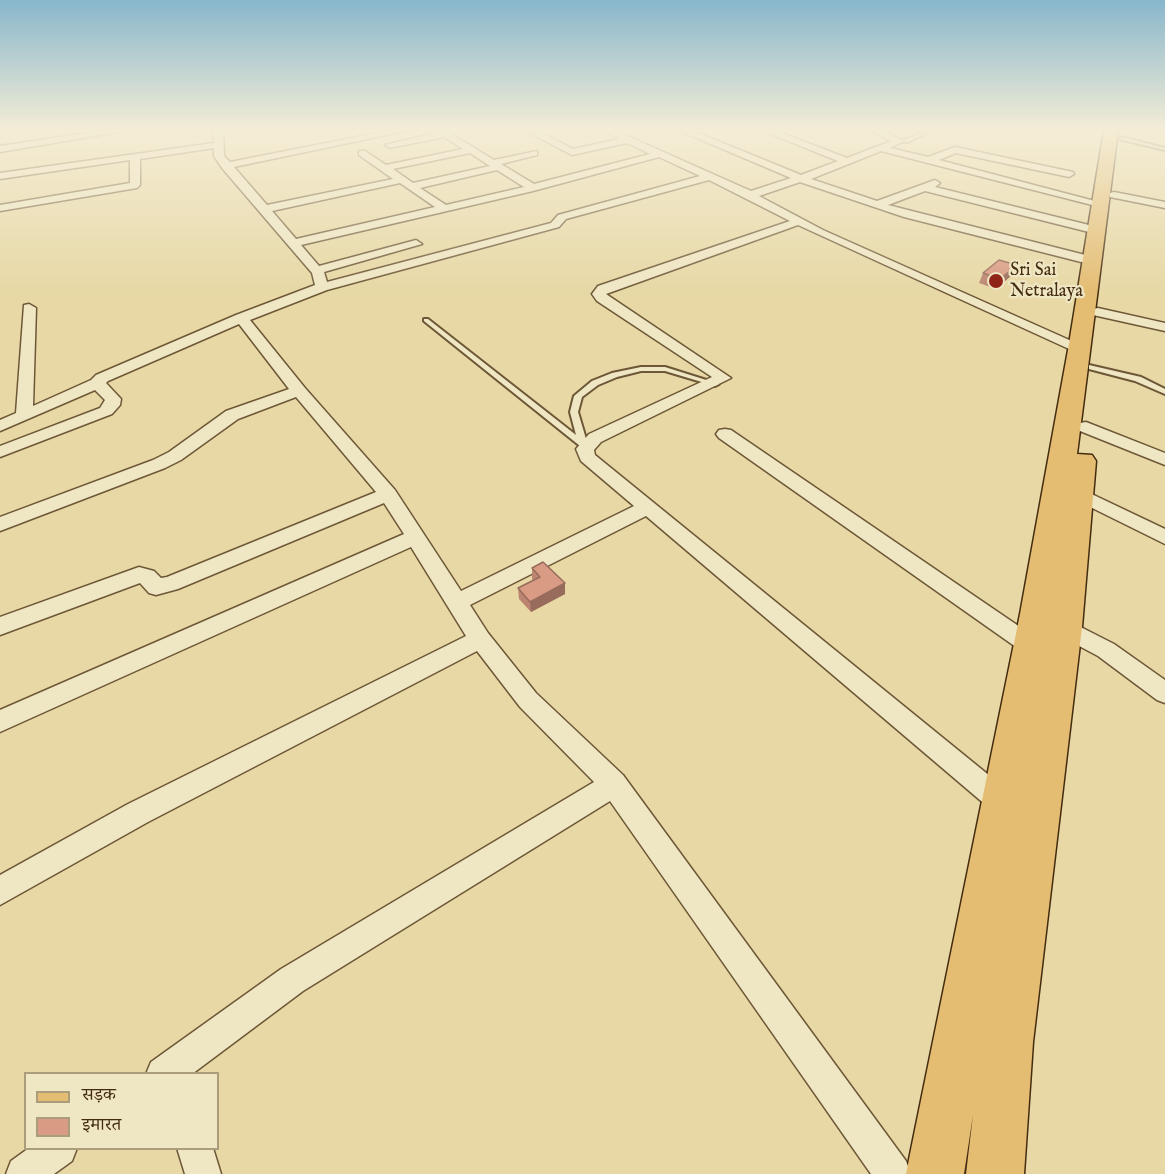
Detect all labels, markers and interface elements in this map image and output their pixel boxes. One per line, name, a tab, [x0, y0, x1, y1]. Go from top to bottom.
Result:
place label: Sri Sai Netralaya	[1010, 260, 1083, 302]
marker: Sri Sai Netralaya	[987, 272, 1005, 290]
legend	[24, 1072, 219, 1150]
text: सड़क	[82, 1084, 116, 1107]
text: इमारत	[82, 1114, 121, 1137]

